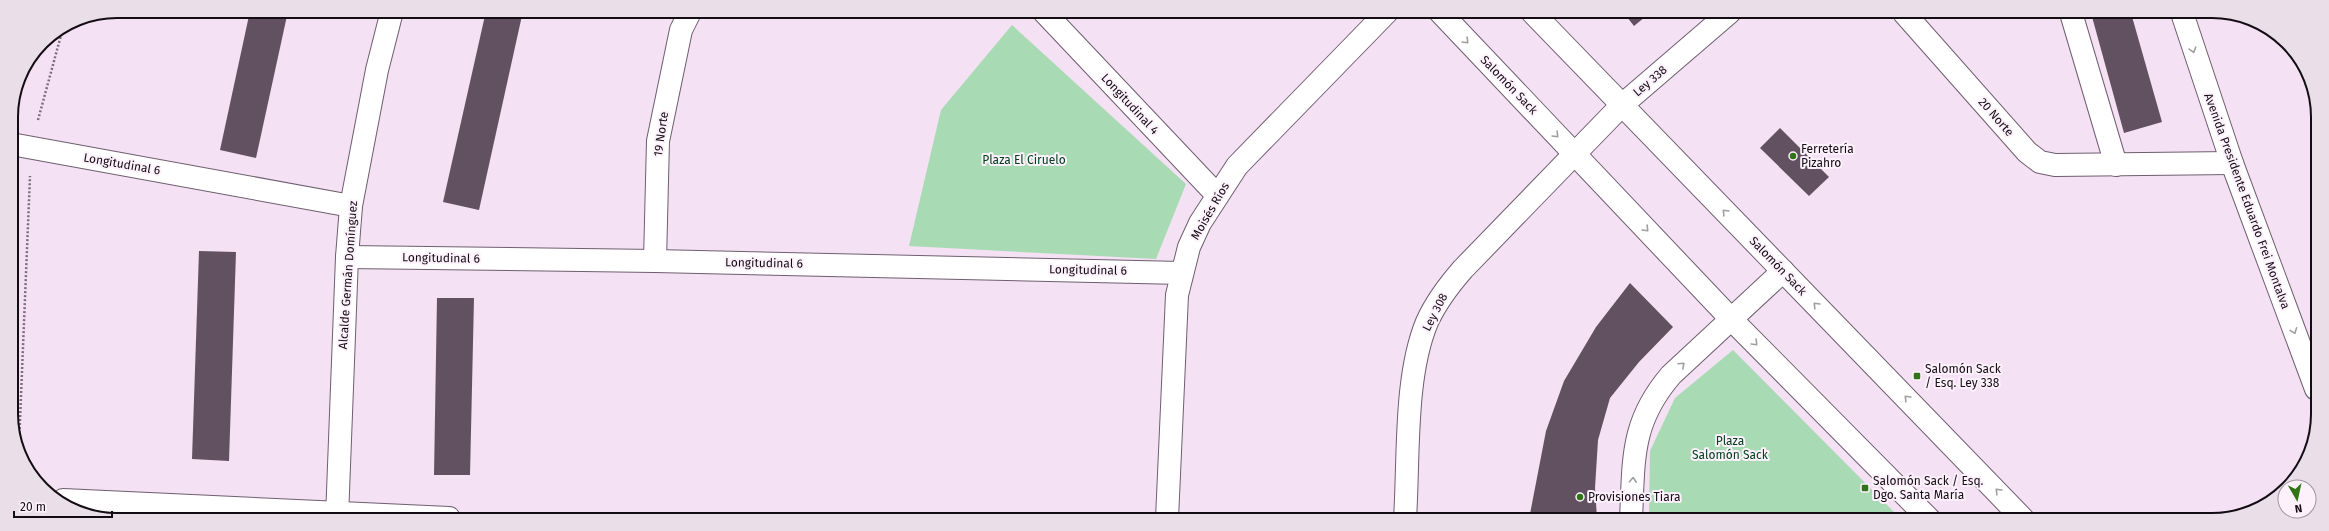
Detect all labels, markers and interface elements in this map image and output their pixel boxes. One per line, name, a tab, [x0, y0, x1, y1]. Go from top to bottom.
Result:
one-way arrow	[1462, 36, 1469, 43]
one-way arrow	[2189, 47, 2197, 54]
street label: Salomón Sack	[1478, 53, 1541, 118]
street label: Ley 338	[1630, 62, 1670, 99]
street label: Longitudinal 4	[1098, 71, 1162, 138]
street label: Avenida Presidente Eduardo Frei Montalva	[2201, 91, 2293, 311]
street label: 20 Norte	[1976, 95, 2016, 139]
street label: 19 Norte	[651, 111, 671, 157]
one-way arrow	[1551, 130, 1559, 138]
place label: Ferretería Pizahro	[1801, 142, 1854, 170]
street label: Longitudinal 6	[83, 150, 161, 178]
marker: Ferretería Pizahro	[1788, 151, 1798, 161]
park label: Plaza El Ciruelo	[982, 153, 1066, 167]
street label: Moisés Ríos	[1188, 179, 1232, 242]
street label: Alcalde Germán Domínguez	[336, 200, 360, 350]
one-way arrow	[1722, 209, 1730, 217]
one-way arrow	[1641, 224, 1648, 232]
street label: Salomón Sack	[1747, 234, 1810, 299]
street label: Longitudinal 6	[402, 250, 480, 266]
street label: Longitudinal 6	[725, 255, 803, 271]
street label: Longitudinal 6	[1049, 262, 1127, 278]
street label: Ley 308	[1420, 290, 1451, 333]
one-way arrow	[1813, 302, 1821, 310]
one-way arrow	[2290, 327, 2298, 334]
one-way arrow	[1750, 338, 1758, 346]
one-way arrow	[1677, 362, 1685, 370]
place label: Salomón Sack / Esq. Ley 338	[1925, 362, 2002, 390]
marker: Salomón Sack / Esq. Ley 338	[1912, 371, 1922, 381]
one-way arrow	[1904, 395, 1912, 403]
park label: Plaza Salomón Sack	[1692, 434, 1769, 462]
place label: Salomón Sack / Esq. Dgo. Santa María	[1873, 474, 1984, 502]
one-way arrow	[1629, 477, 1638, 483]
north arrow	[2277, 479, 2317, 519]
marker: Salomón Sack / Esq. Dgo. Santa María	[1860, 483, 1870, 493]
one-way arrow	[1995, 488, 2002, 496]
place label: Provisiones Tiara	[1588, 490, 1680, 504]
marker: Provisiones Tiara	[1575, 492, 1585, 502]
scale bar	[14, 493, 112, 519]
text: 20 m	[20, 500, 46, 514]
text: N	[2294, 501, 2303, 515]

